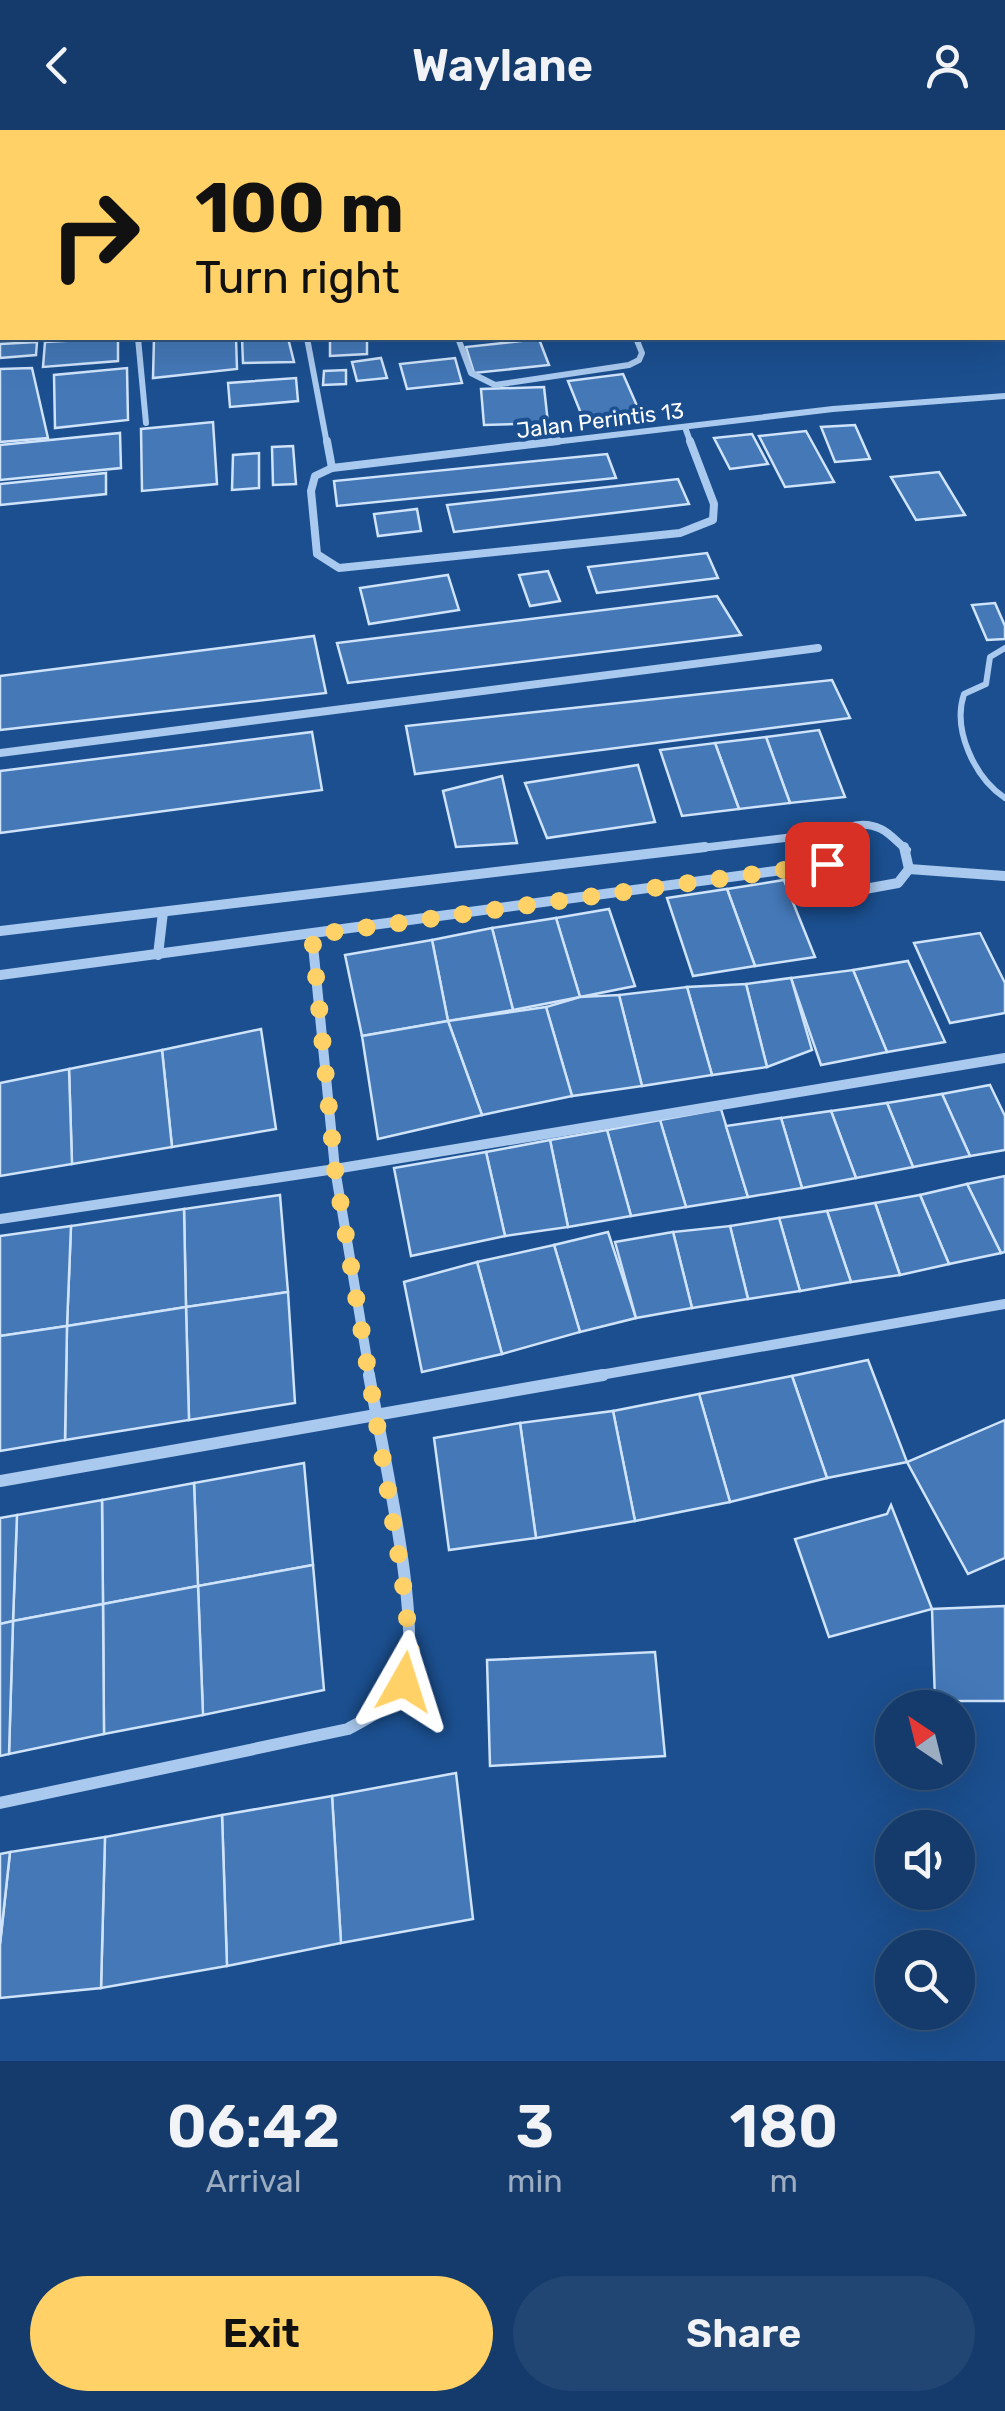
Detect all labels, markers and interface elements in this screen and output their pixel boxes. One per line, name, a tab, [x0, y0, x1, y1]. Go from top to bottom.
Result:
icon: back	[30, 38, 85, 93]
icon: person	[920, 38, 975, 93]
text: Waylane	[412, 39, 593, 92]
text: 100 m	[195, 167, 404, 250]
icon: right	[30, 170, 160, 300]
text: Turn right	[195, 251, 399, 304]
street label: Jalan Perintis 13	[515, 397, 685, 444]
pin	[785, 822, 870, 907]
icon: arrive	[800, 837, 855, 892]
position arrow	[352, 1630, 456, 1734]
north arrow	[875, 1690, 975, 1790]
map controls	[875, 1690, 975, 2030]
button: sound	[875, 1810, 975, 1910]
button: search	[875, 1930, 975, 2030]
text: 06:42	[167, 2091, 340, 2162]
text: 3	[515, 2091, 554, 2162]
text: 180	[729, 2091, 838, 2162]
text: Arrival	[205, 2162, 302, 2200]
text: min	[507, 2162, 563, 2200]
text: m	[770, 2162, 798, 2200]
button: Exit	[30, 2276, 493, 2391]
button: Share	[513, 2276, 975, 2391]

